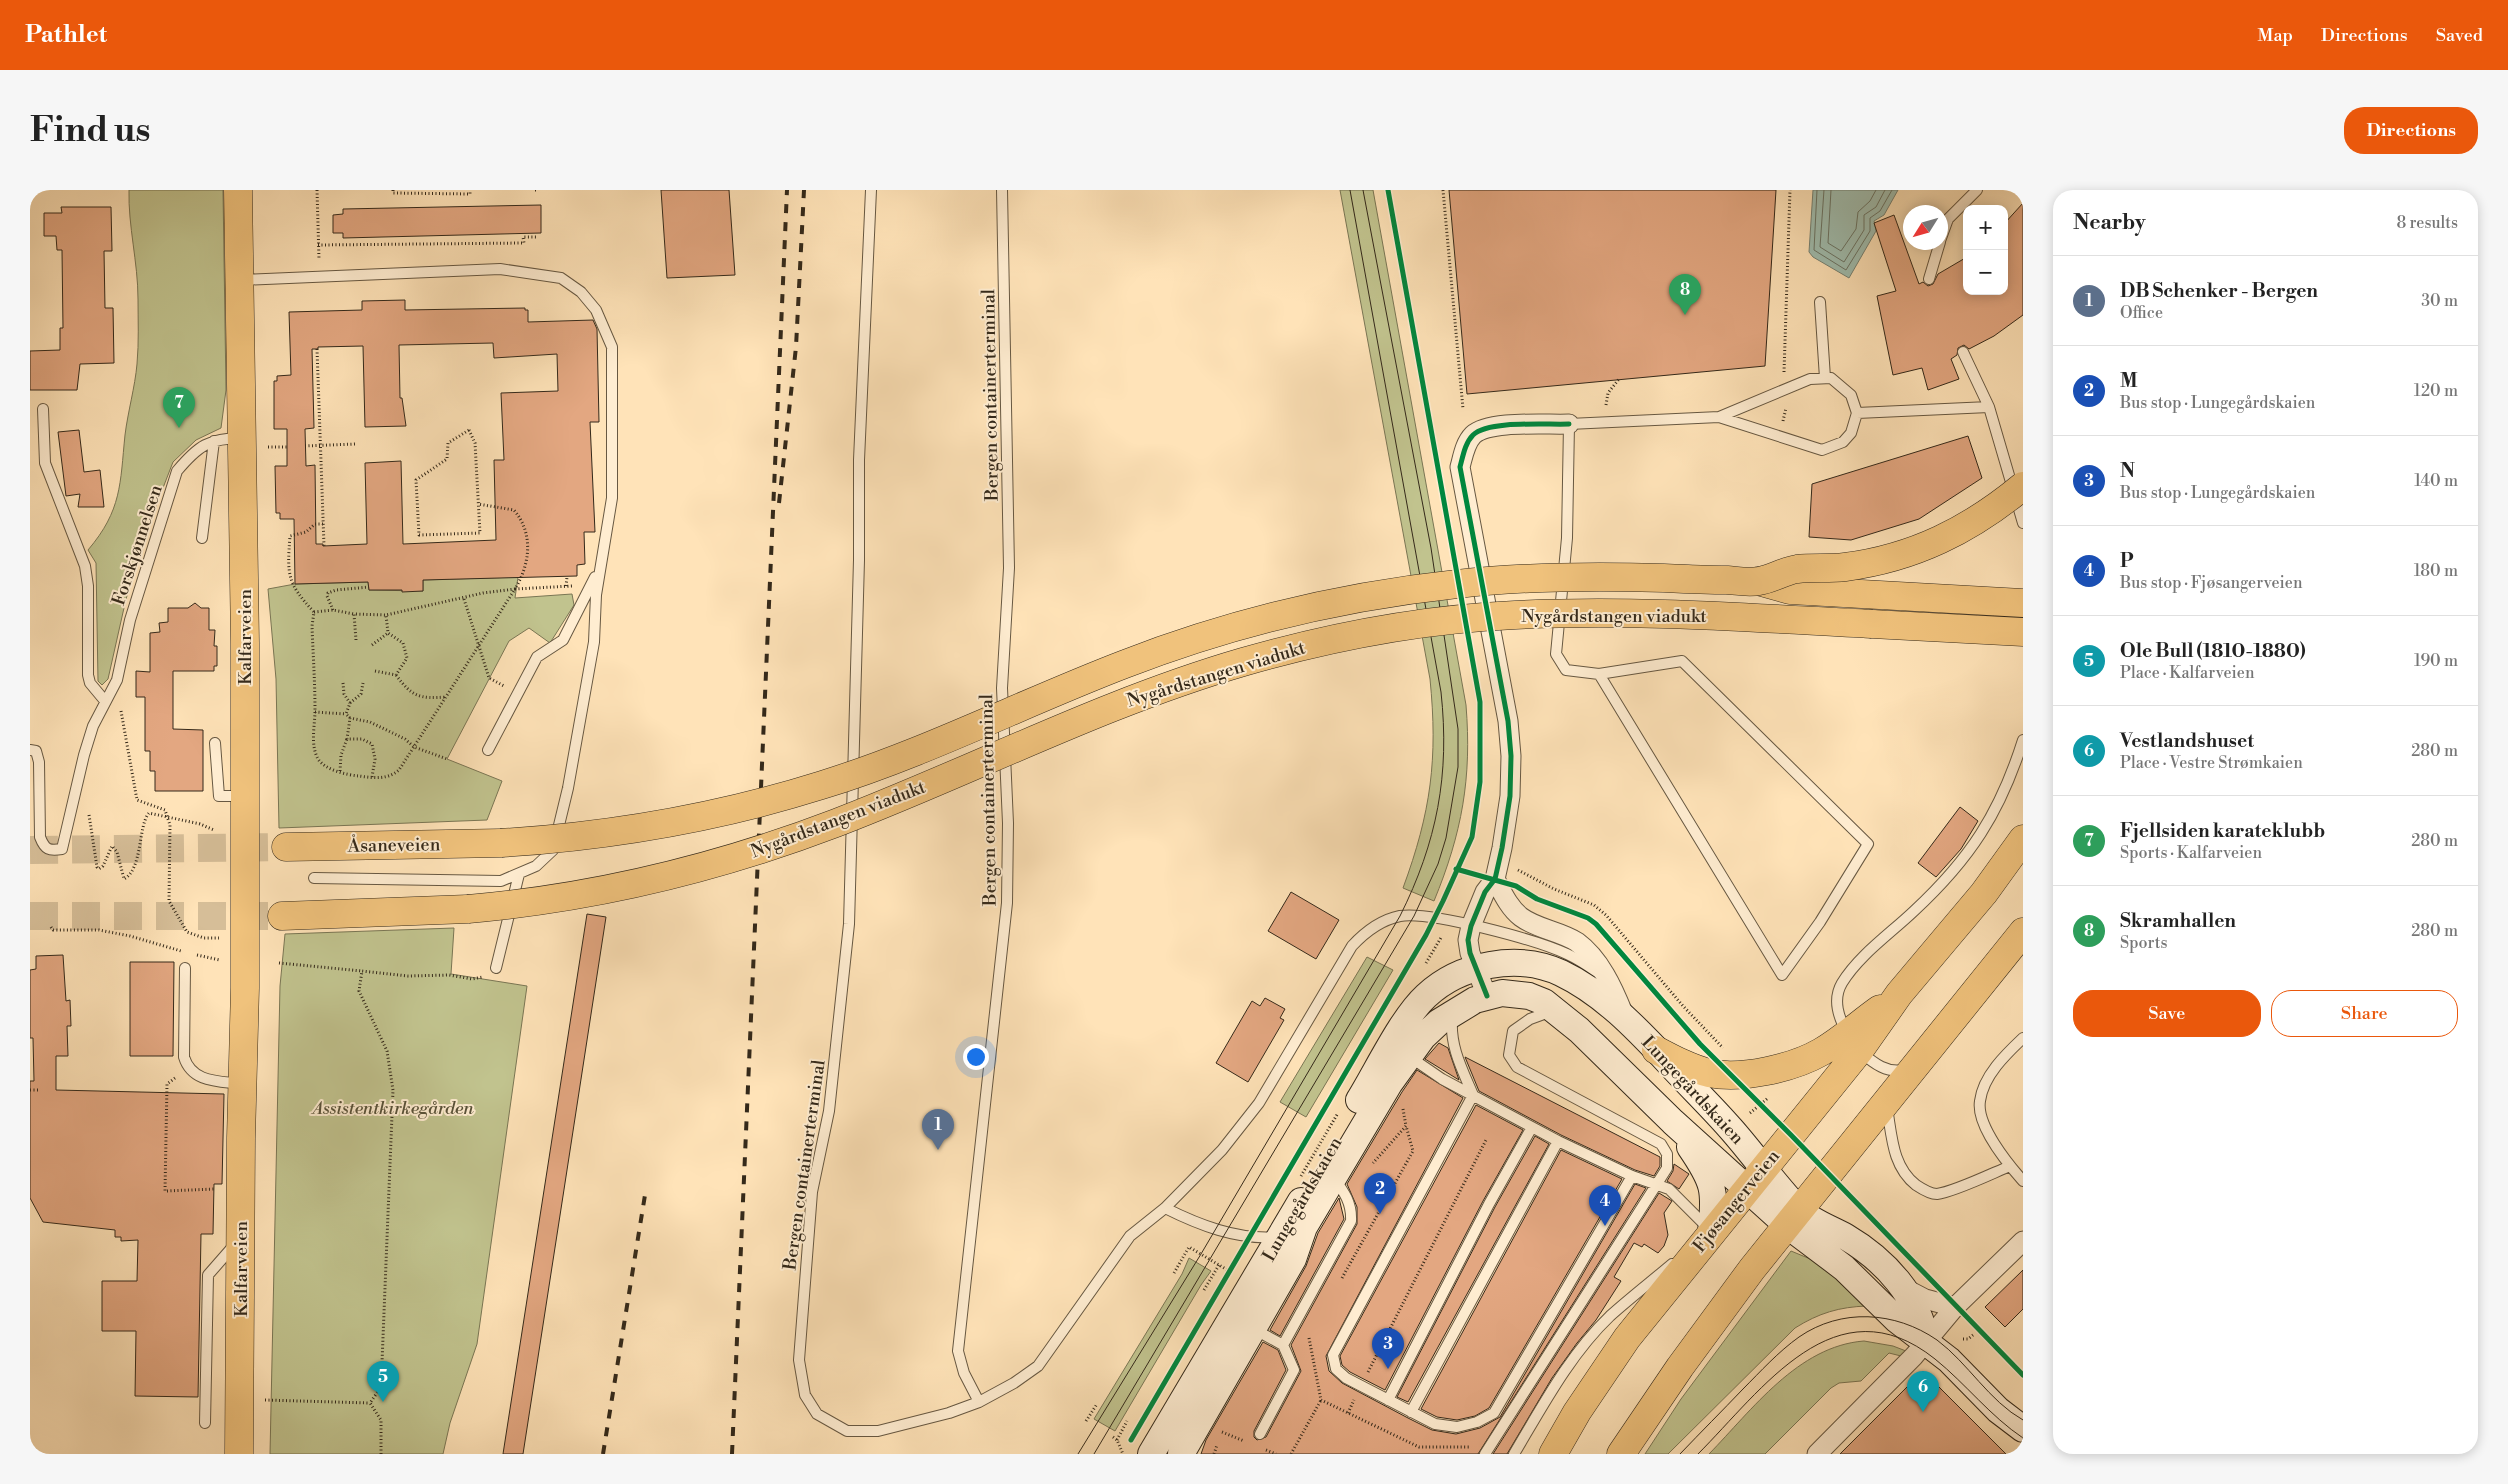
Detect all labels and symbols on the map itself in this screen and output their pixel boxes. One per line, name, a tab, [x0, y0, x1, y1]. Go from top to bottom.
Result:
north arrow	[1903, 205, 1948, 250]
pin: 8	[1669, 274, 1701, 315]
street label: Bergen containerterminal	[977, 288, 1004, 502]
pin: 7	[163, 387, 195, 428]
street label: Forskjønnelsen	[107, 482, 168, 608]
street label: Kalfarveien	[234, 589, 257, 685]
street label: Nygårdstangen viadukt	[1521, 605, 1707, 628]
street label: Nygårdstangen viadukt	[1124, 636, 1309, 713]
street label: Bergen containerterminal	[975, 693, 1002, 907]
street label: Nygårdstangen viadukt	[747, 775, 929, 863]
street label: Åsaneveien	[347, 833, 441, 858]
street label: Lungegårdskaien	[1636, 1031, 1749, 1150]
your location	[963, 1044, 989, 1070]
street label: Bergen containerterminal	[778, 1058, 831, 1273]
park label: Assistentkirkegården	[310, 1097, 474, 1120]
pin: 1	[922, 1109, 954, 1150]
street label: Lungegårdskaien	[1257, 1133, 1348, 1266]
street label: Fjøsangerveien	[1688, 1145, 1785, 1257]
pin: 2	[1364, 1173, 1396, 1214]
pin: 4	[1589, 1185, 1621, 1226]
street label: Kalfarveien	[230, 1221, 253, 1317]
pin: 3	[1372, 1328, 1404, 1369]
pin: 5	[367, 1361, 399, 1402]
pin: 6	[1907, 1371, 1939, 1412]

